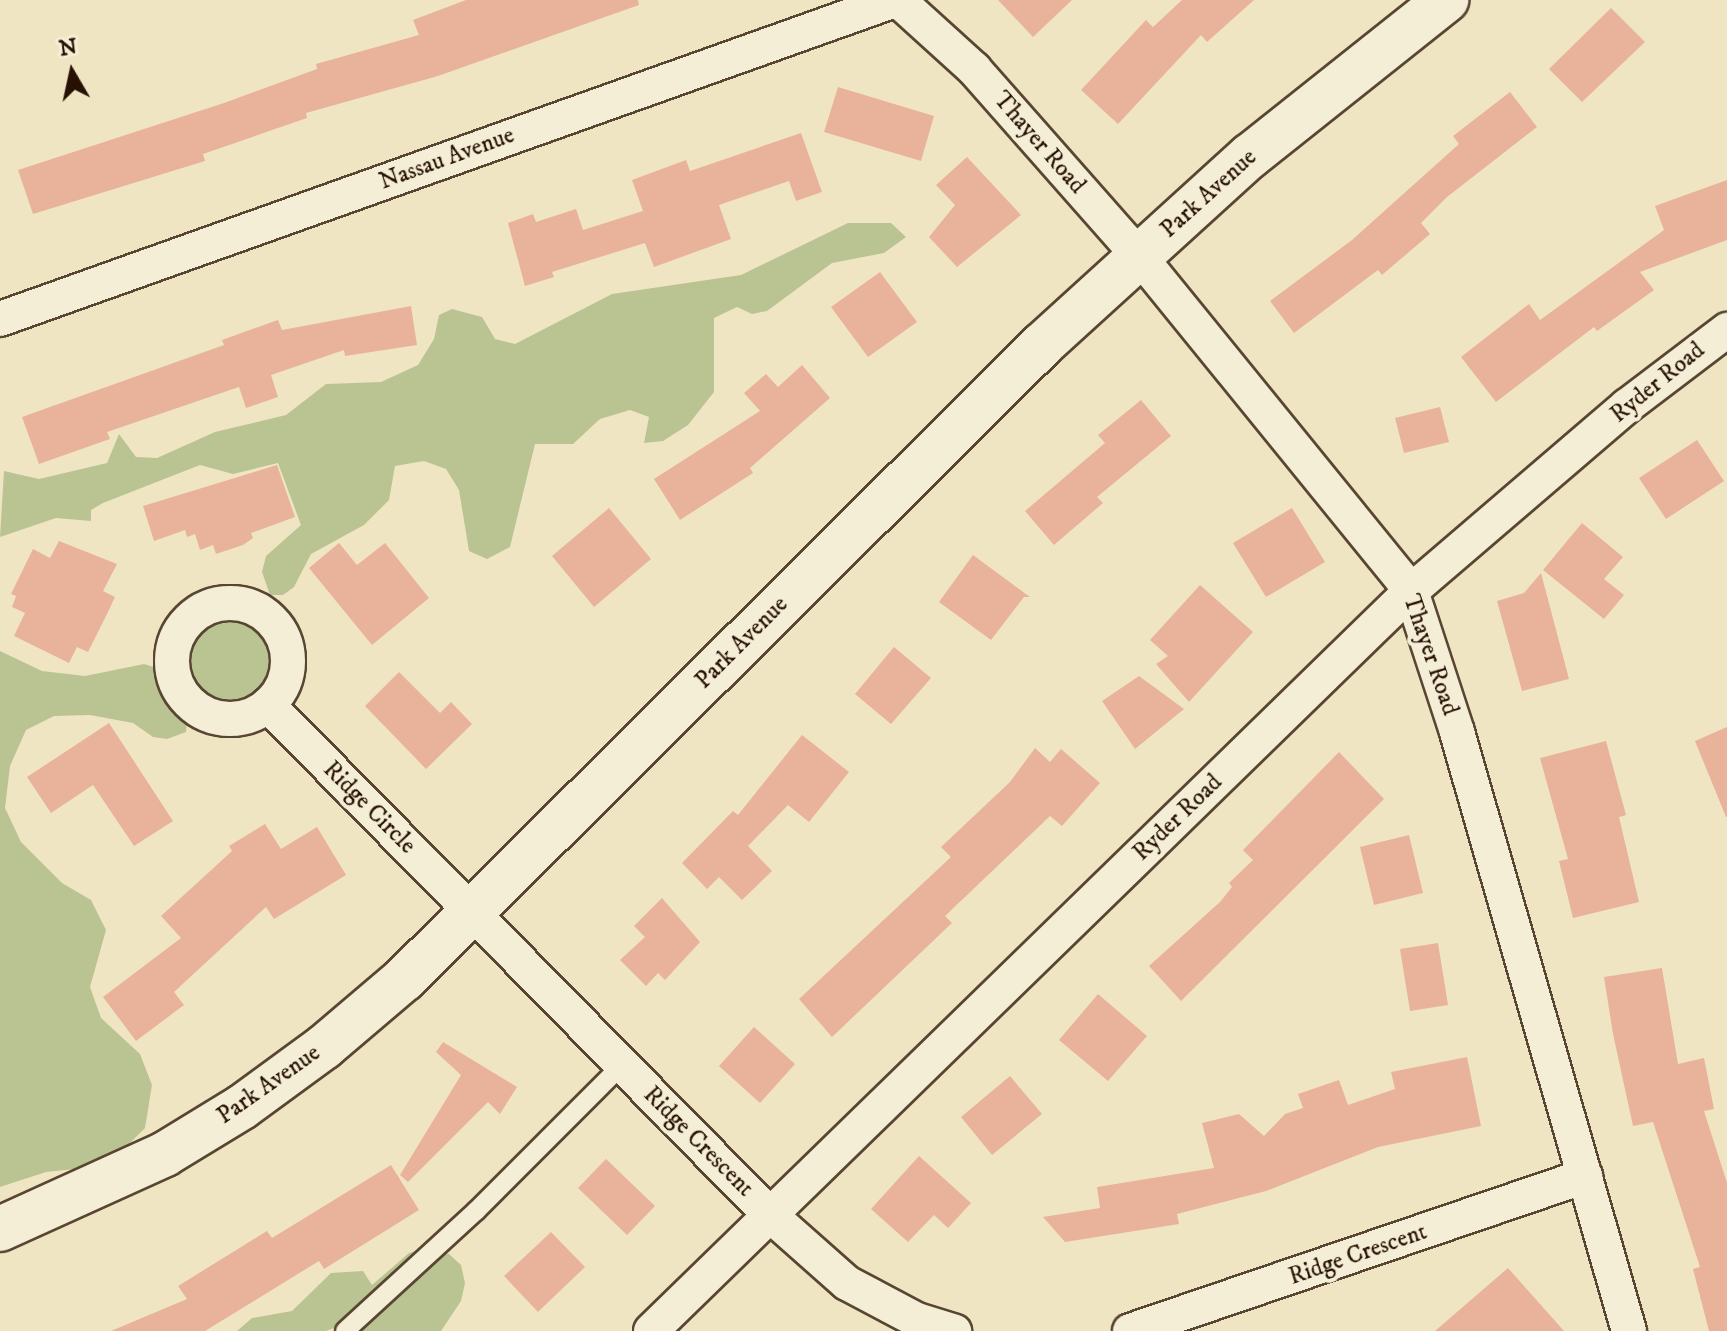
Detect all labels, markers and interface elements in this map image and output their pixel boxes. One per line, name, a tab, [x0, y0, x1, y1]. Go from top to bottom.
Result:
north arrow	[32, 32, 112, 112]
text: N	[57, 33, 79, 63]
street label: Thayer Road	[987, 86, 1091, 200]
street label: Nassau Avenue	[376, 121, 518, 197]
street label: Park Avenue	[1155, 143, 1263, 245]
street label: Ryder Road	[1605, 336, 1711, 430]
street label: Park Avenue	[690, 591, 794, 695]
street label: Thayer Road	[1396, 591, 1464, 719]
street label: Ridge Circle	[317, 756, 421, 860]
street label: Ryder Road	[1128, 769, 1228, 867]
street label: Park Avenue	[212, 1039, 326, 1131]
street label: Ridge Crescent	[637, 1081, 759, 1203]
street label: Ridge Crescent	[1285, 1218, 1431, 1292]

